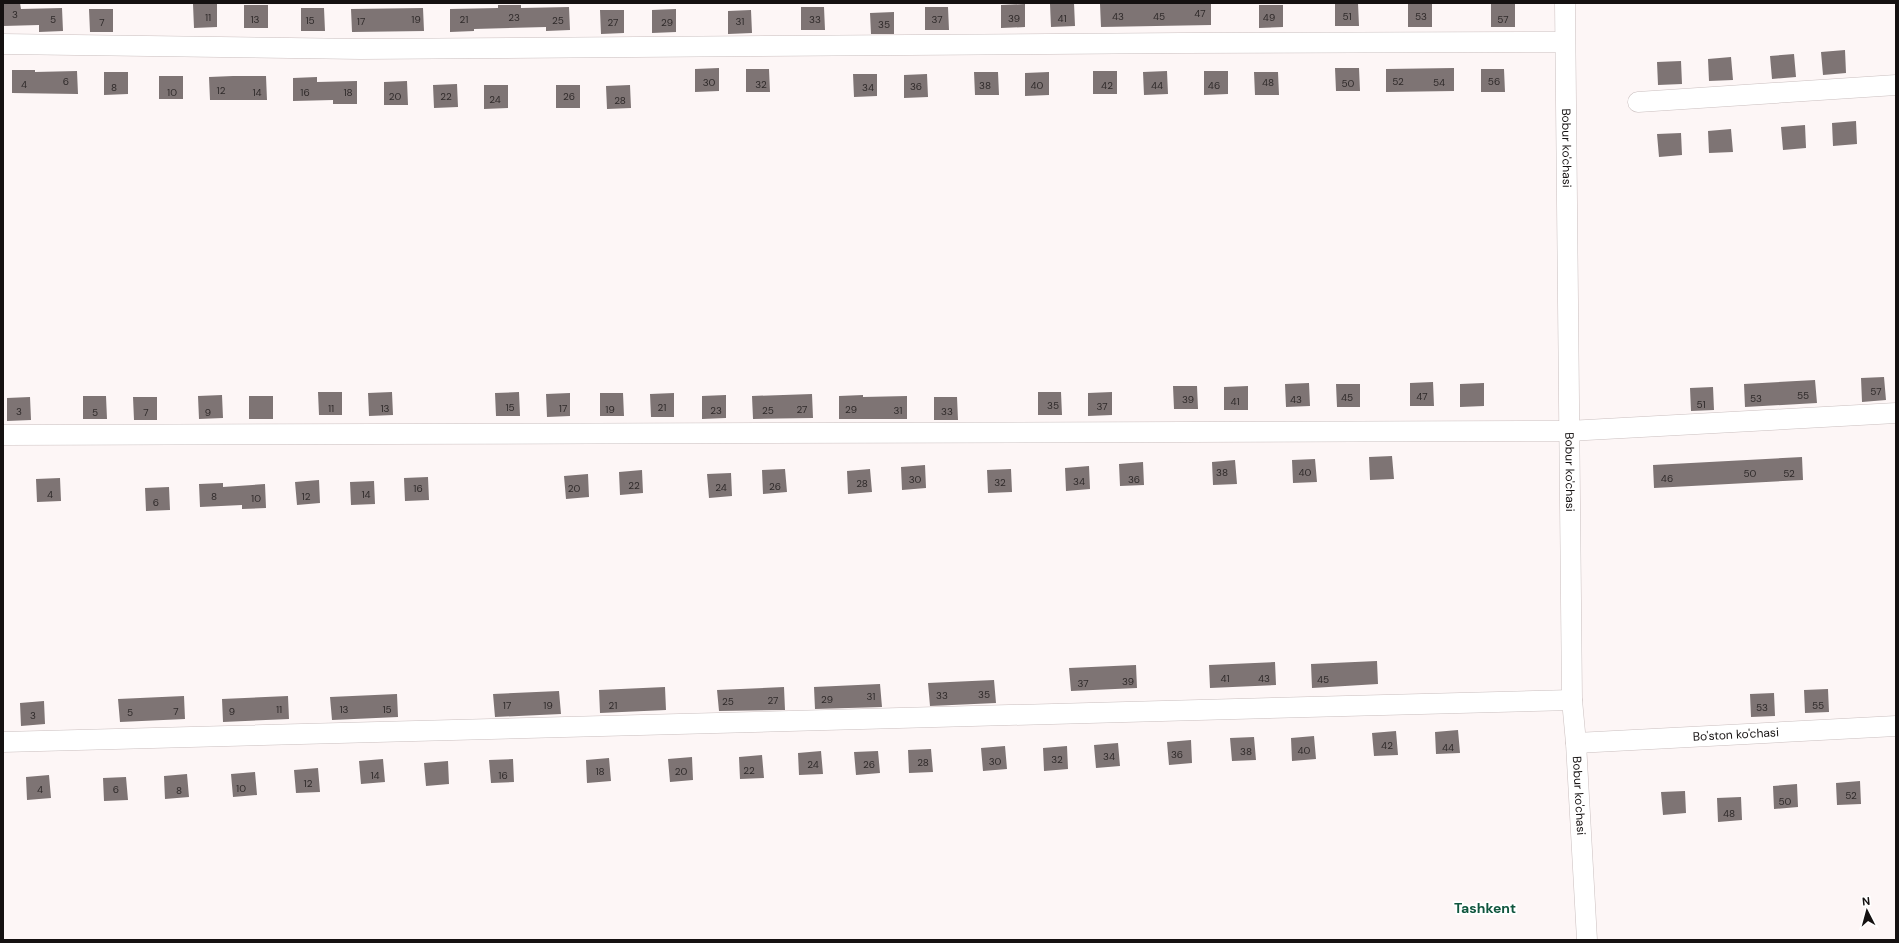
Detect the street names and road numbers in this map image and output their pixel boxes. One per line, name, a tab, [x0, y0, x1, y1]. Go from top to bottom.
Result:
street label: Bobur ko'chasi	[1558, 108, 1575, 188]
street label: Bobur ko'chasi	[1561, 432, 1578, 512]
street label: Bo'ston ko'chasi	[1692, 724, 1779, 745]
street label: Bobur ko'chasi	[1569, 756, 1589, 836]

